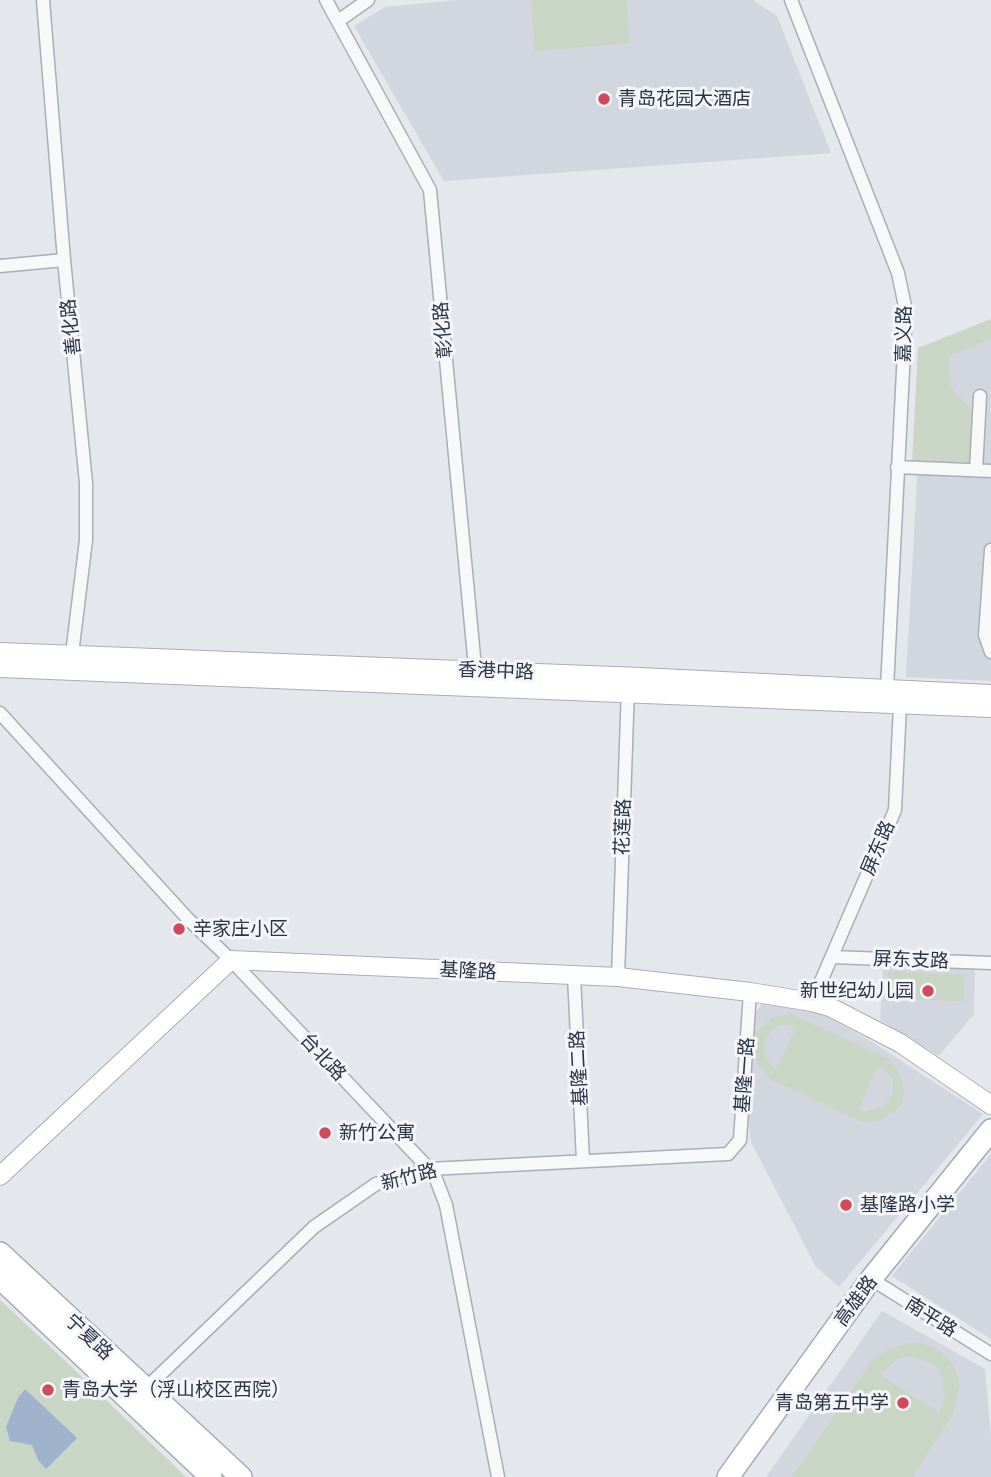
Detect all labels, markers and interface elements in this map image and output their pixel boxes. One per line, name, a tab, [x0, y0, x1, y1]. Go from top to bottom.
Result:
place label: 青岛花园大酒店	[618, 88, 751, 110]
marker: 青岛花园大酒店	[596, 91, 612, 107]
street label: 善化路	[57, 297, 85, 357]
street label: 彰化路	[429, 301, 457, 359]
street label: 嘉义路	[892, 305, 916, 363]
street label: 香港中路	[458, 658, 534, 684]
street label: 花莲路	[611, 798, 635, 856]
street label: 屏东路	[856, 817, 900, 879]
place label: 辛家庄小区	[193, 918, 288, 940]
marker: 辛家庄小区	[171, 921, 187, 937]
street label: 屏东支路	[873, 947, 949, 973]
street label: 基隆路	[439, 958, 497, 984]
place label: 新世纪幼儿园	[800, 980, 914, 1002]
marker: 新世纪幼儿园	[920, 983, 936, 999]
street label: 台北路	[295, 1028, 351, 1086]
street label: 基隆二路	[566, 1029, 592, 1107]
street label: 基隆一路	[731, 1036, 759, 1114]
place label: 新竹公寓	[339, 1122, 415, 1144]
marker: 新竹公寓	[317, 1125, 333, 1141]
street label: 新竹路	[379, 1159, 439, 1195]
place label: 基隆路小学	[860, 1194, 955, 1216]
marker: 基隆路小学	[838, 1197, 854, 1213]
street label: 高雄路	[830, 1271, 882, 1331]
street label: 南平路	[901, 1292, 961, 1342]
street label: 宁夏路	[60, 1309, 118, 1365]
place label: 青岛大学（浮山校区西院）	[62, 1379, 290, 1401]
marker: 青岛大学（浮山校区西院）	[40, 1382, 56, 1398]
place label: 青岛第五中学	[775, 1392, 889, 1414]
marker: 青岛第五中学	[895, 1395, 911, 1411]

